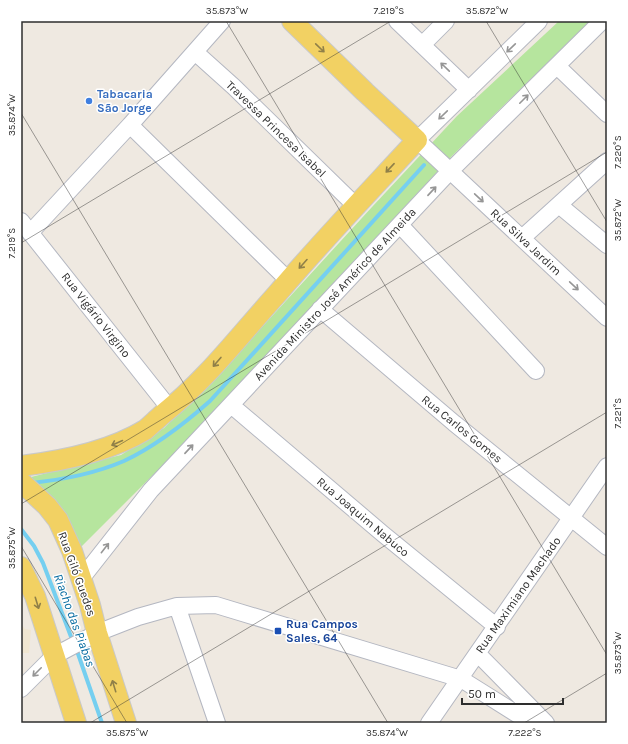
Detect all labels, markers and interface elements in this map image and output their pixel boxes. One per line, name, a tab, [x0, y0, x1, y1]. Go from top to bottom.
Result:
text: 35.873°W	[206, 5, 248, 17]
text: 7.219°S	[374, 5, 404, 17]
text: 35.872°W	[466, 5, 508, 17]
one-way arrow	[315, 43, 325, 53]
one-way arrow	[506, 43, 516, 53]
one-way arrow	[440, 62, 450, 72]
street label: Travessa Princesa Isabel	[223, 78, 329, 180]
place label: Tabacaria São Jorge	[97, 87, 153, 115]
text: 35.874°W	[6, 94, 18, 136]
one-way arrow	[519, 94, 529, 104]
marker: Tabacaria São Jorge	[84, 96, 94, 106]
one-way arrow	[438, 110, 448, 120]
text: 7.220°S	[612, 135, 624, 169]
one-way arrow	[386, 163, 395, 174]
one-way arrow	[427, 186, 436, 196]
one-way arrow	[474, 193, 484, 202]
text: 35.872°W	[612, 199, 624, 241]
street label: Avenida Ministro José Américo de Almeida	[251, 205, 419, 383]
street label: Rua Silva Jardim	[488, 206, 564, 278]
text: 7.219°S	[6, 228, 18, 258]
one-way arrow	[298, 259, 307, 269]
street label: Rua Vigário Virgino	[59, 270, 133, 360]
one-way arrow	[568, 282, 579, 291]
one-way arrow	[212, 357, 222, 367]
street label: Rua Carlos Gomes	[419, 392, 505, 466]
text: 7.221°S	[612, 398, 624, 428]
one-way arrow	[111, 440, 123, 447]
one-way arrow	[185, 444, 194, 454]
street label: Rua Joaquim Nabuco	[314, 474, 412, 560]
text: 35.875°W	[6, 527, 18, 569]
street label: Rua Giló Guedes	[55, 530, 99, 618]
street label: Rua Maximiano Machado	[472, 534, 564, 656]
one-way arrow	[101, 542, 110, 553]
water label: Riacho das Piabas	[51, 572, 98, 669]
one-way arrow	[34, 596, 41, 609]
place label: Rua Campos Sales, 64	[286, 617, 358, 645]
marker: Rua Campos Sales, 64	[273, 626, 283, 636]
text: 35.873°W	[612, 632, 624, 674]
one-way arrow	[32, 667, 42, 677]
one-way arrow	[110, 680, 117, 693]
scale bar	[462, 680, 563, 706]
text: 50 m	[468, 687, 496, 701]
text: 35.875°W	[106, 727, 148, 739]
text: 35.874°W	[366, 727, 408, 739]
text: 7.222°S	[508, 727, 542, 739]

